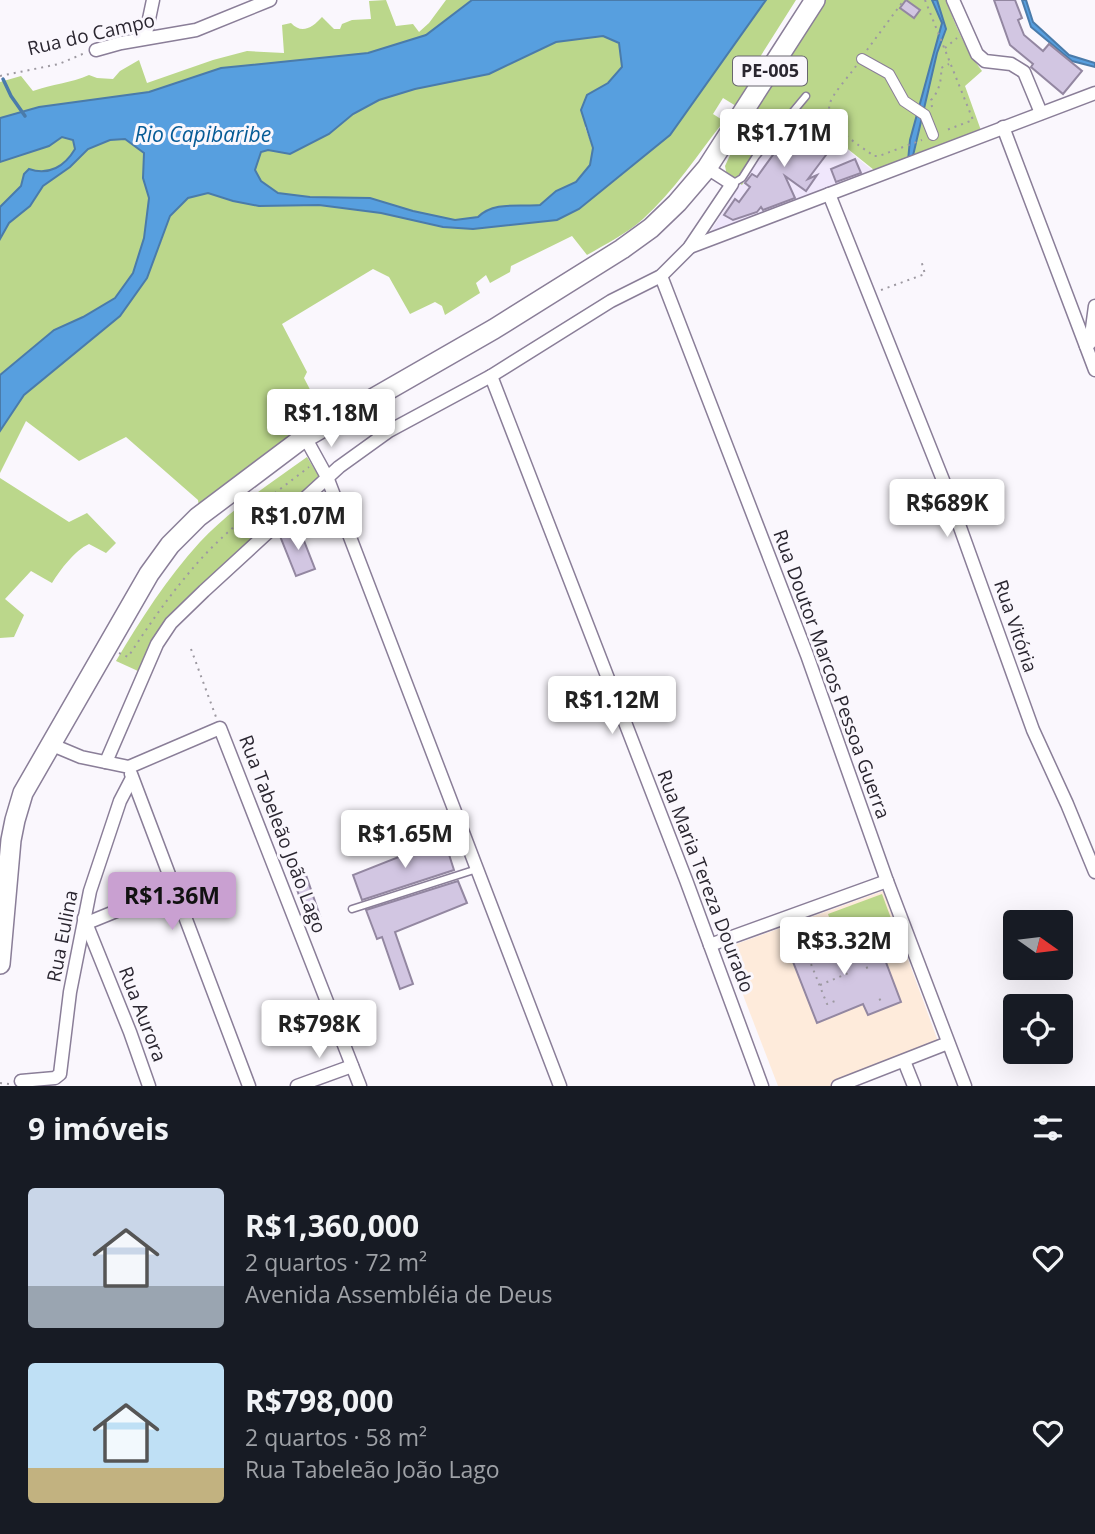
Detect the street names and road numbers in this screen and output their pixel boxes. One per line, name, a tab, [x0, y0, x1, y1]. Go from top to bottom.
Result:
street label: Rua do Campo	[25, 7, 157, 61]
road number: PE-005	[733, 56, 807, 86]
street label: Rua Doutor Marcos Pessoa Guerra	[767, 526, 897, 822]
street label: Rua Vitória	[988, 576, 1044, 676]
street label: Rua Tabeleão João Lago	[233, 731, 333, 937]
street label: Rua Maria Tereza Dourado	[651, 766, 761, 996]
street label: Rua Eulina	[40, 888, 84, 984]
street label: Rua Aurora	[113, 963, 173, 1065]

